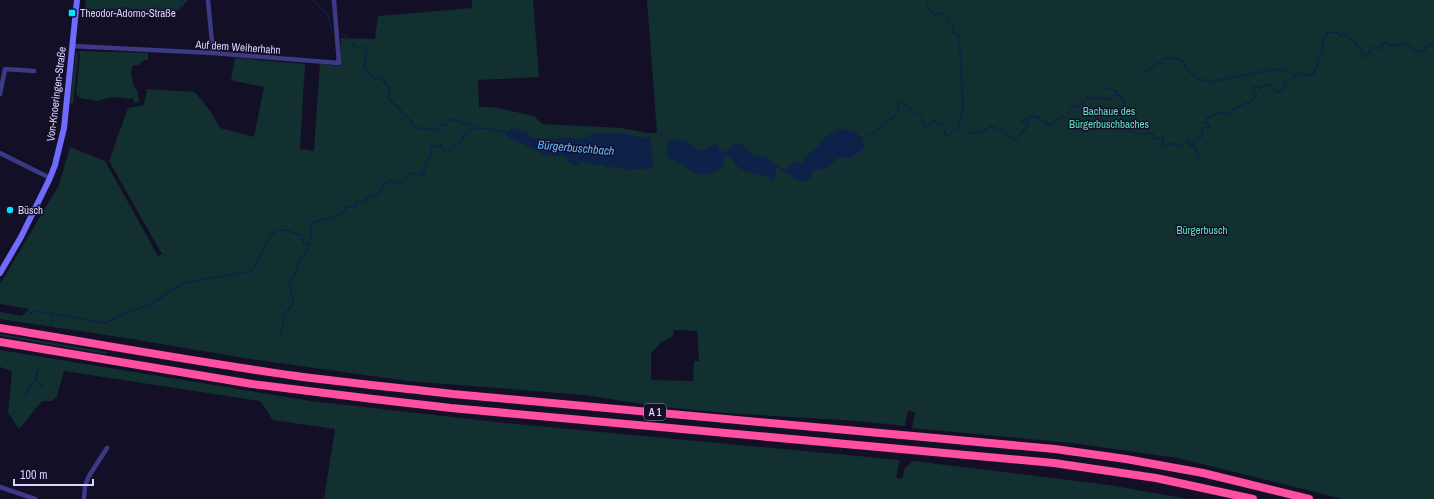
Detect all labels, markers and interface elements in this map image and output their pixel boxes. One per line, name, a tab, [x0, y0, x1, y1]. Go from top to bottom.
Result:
place label: Theodor-Adorno-Straße	[80, 6, 176, 20]
marker: Theodor-Adorno-Straße	[67, 8, 77, 18]
street label: Auf dem Weiherhahn	[194, 37, 281, 57]
street label: Von-Knoeringen-Straße	[43, 46, 69, 142]
park label: Bachaue des Bürgerbuschbaches	[1069, 104, 1150, 131]
water label: Bürgerbuschbach	[537, 137, 615, 159]
place label: Büsch	[18, 203, 43, 217]
marker: Büsch	[5, 205, 15, 215]
park label: Bürgerbusch	[1176, 223, 1228, 237]
road number: A 1	[644, 404, 666, 420]
scale bar	[14, 461, 93, 487]
text: 100 m	[20, 467, 47, 483]

